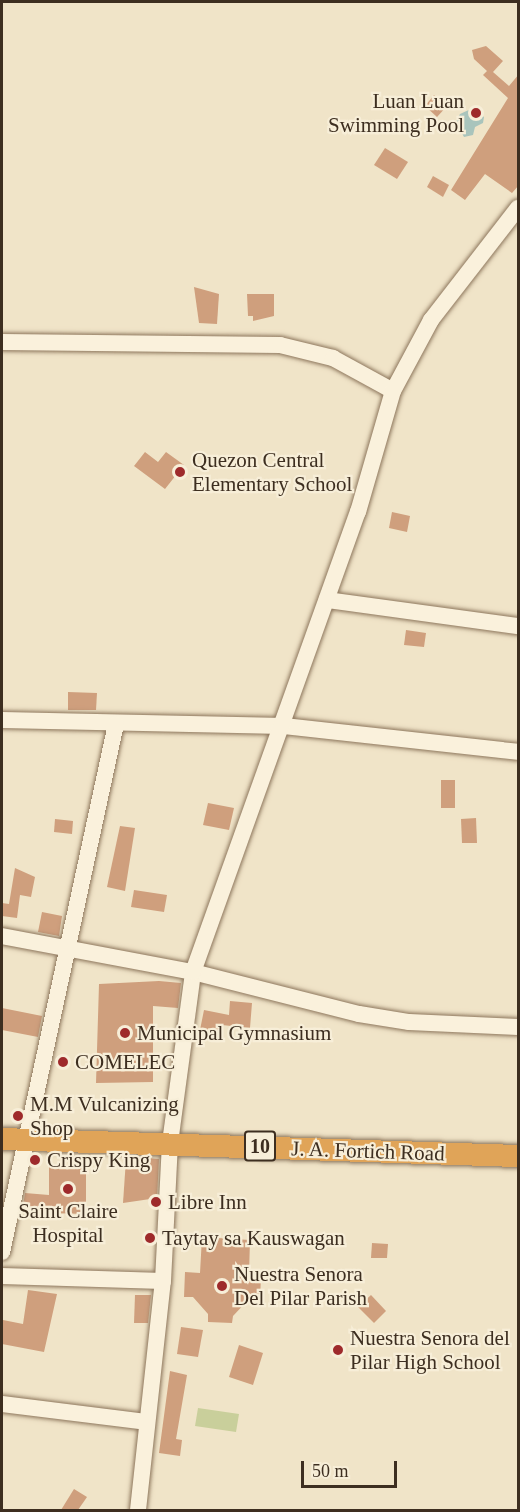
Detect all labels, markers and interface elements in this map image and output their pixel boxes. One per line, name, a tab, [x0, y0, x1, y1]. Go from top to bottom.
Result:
place label: Luan Luan Swimming Pool	[328, 88, 464, 138]
marker: Luan Luan Swimming Pool	[469, 106, 483, 120]
place label: Quezon Central Elementary School	[192, 447, 352, 497]
marker: Quezon Central Elementary School	[173, 465, 187, 479]
place label: Municipal Gymnasium	[137, 1020, 331, 1046]
marker: Municipal Gymnasium	[118, 1026, 132, 1040]
place label: COMELEC	[75, 1049, 175, 1075]
marker: COMELEC	[56, 1055, 70, 1069]
place label: M.M Vulcanizing Shop	[30, 1091, 179, 1141]
marker: M.M Vulcanizing Shop	[11, 1109, 25, 1123]
road number: 10	[244, 1129, 276, 1163]
street label: J. A. Fortich Road	[290, 1136, 446, 1166]
place label: Crispy King	[47, 1147, 150, 1173]
marker: Crispy King	[28, 1153, 42, 1167]
marker: Saint Claire Hospital	[61, 1182, 75, 1196]
place label: Libre Inn	[168, 1189, 247, 1215]
marker: Libre Inn	[149, 1195, 163, 1209]
place label: Saint Claire Hospital	[18, 1198, 118, 1248]
place label: Taytay sa Kauswagan	[162, 1225, 345, 1251]
marker: Taytay sa Kauswagan	[143, 1231, 157, 1245]
place label: Nuestra Senora Del Pilar Parish	[234, 1261, 367, 1311]
marker: Nuestra Senora Del Pilar Parish	[215, 1279, 229, 1293]
place label: Nuestra Senora del Pilar High School	[350, 1325, 510, 1375]
marker: Nuestra Senora del Pilar High School	[331, 1343, 345, 1357]
scale bar	[304, 1449, 400, 1487]
text: 50 m	[312, 1461, 349, 1481]

